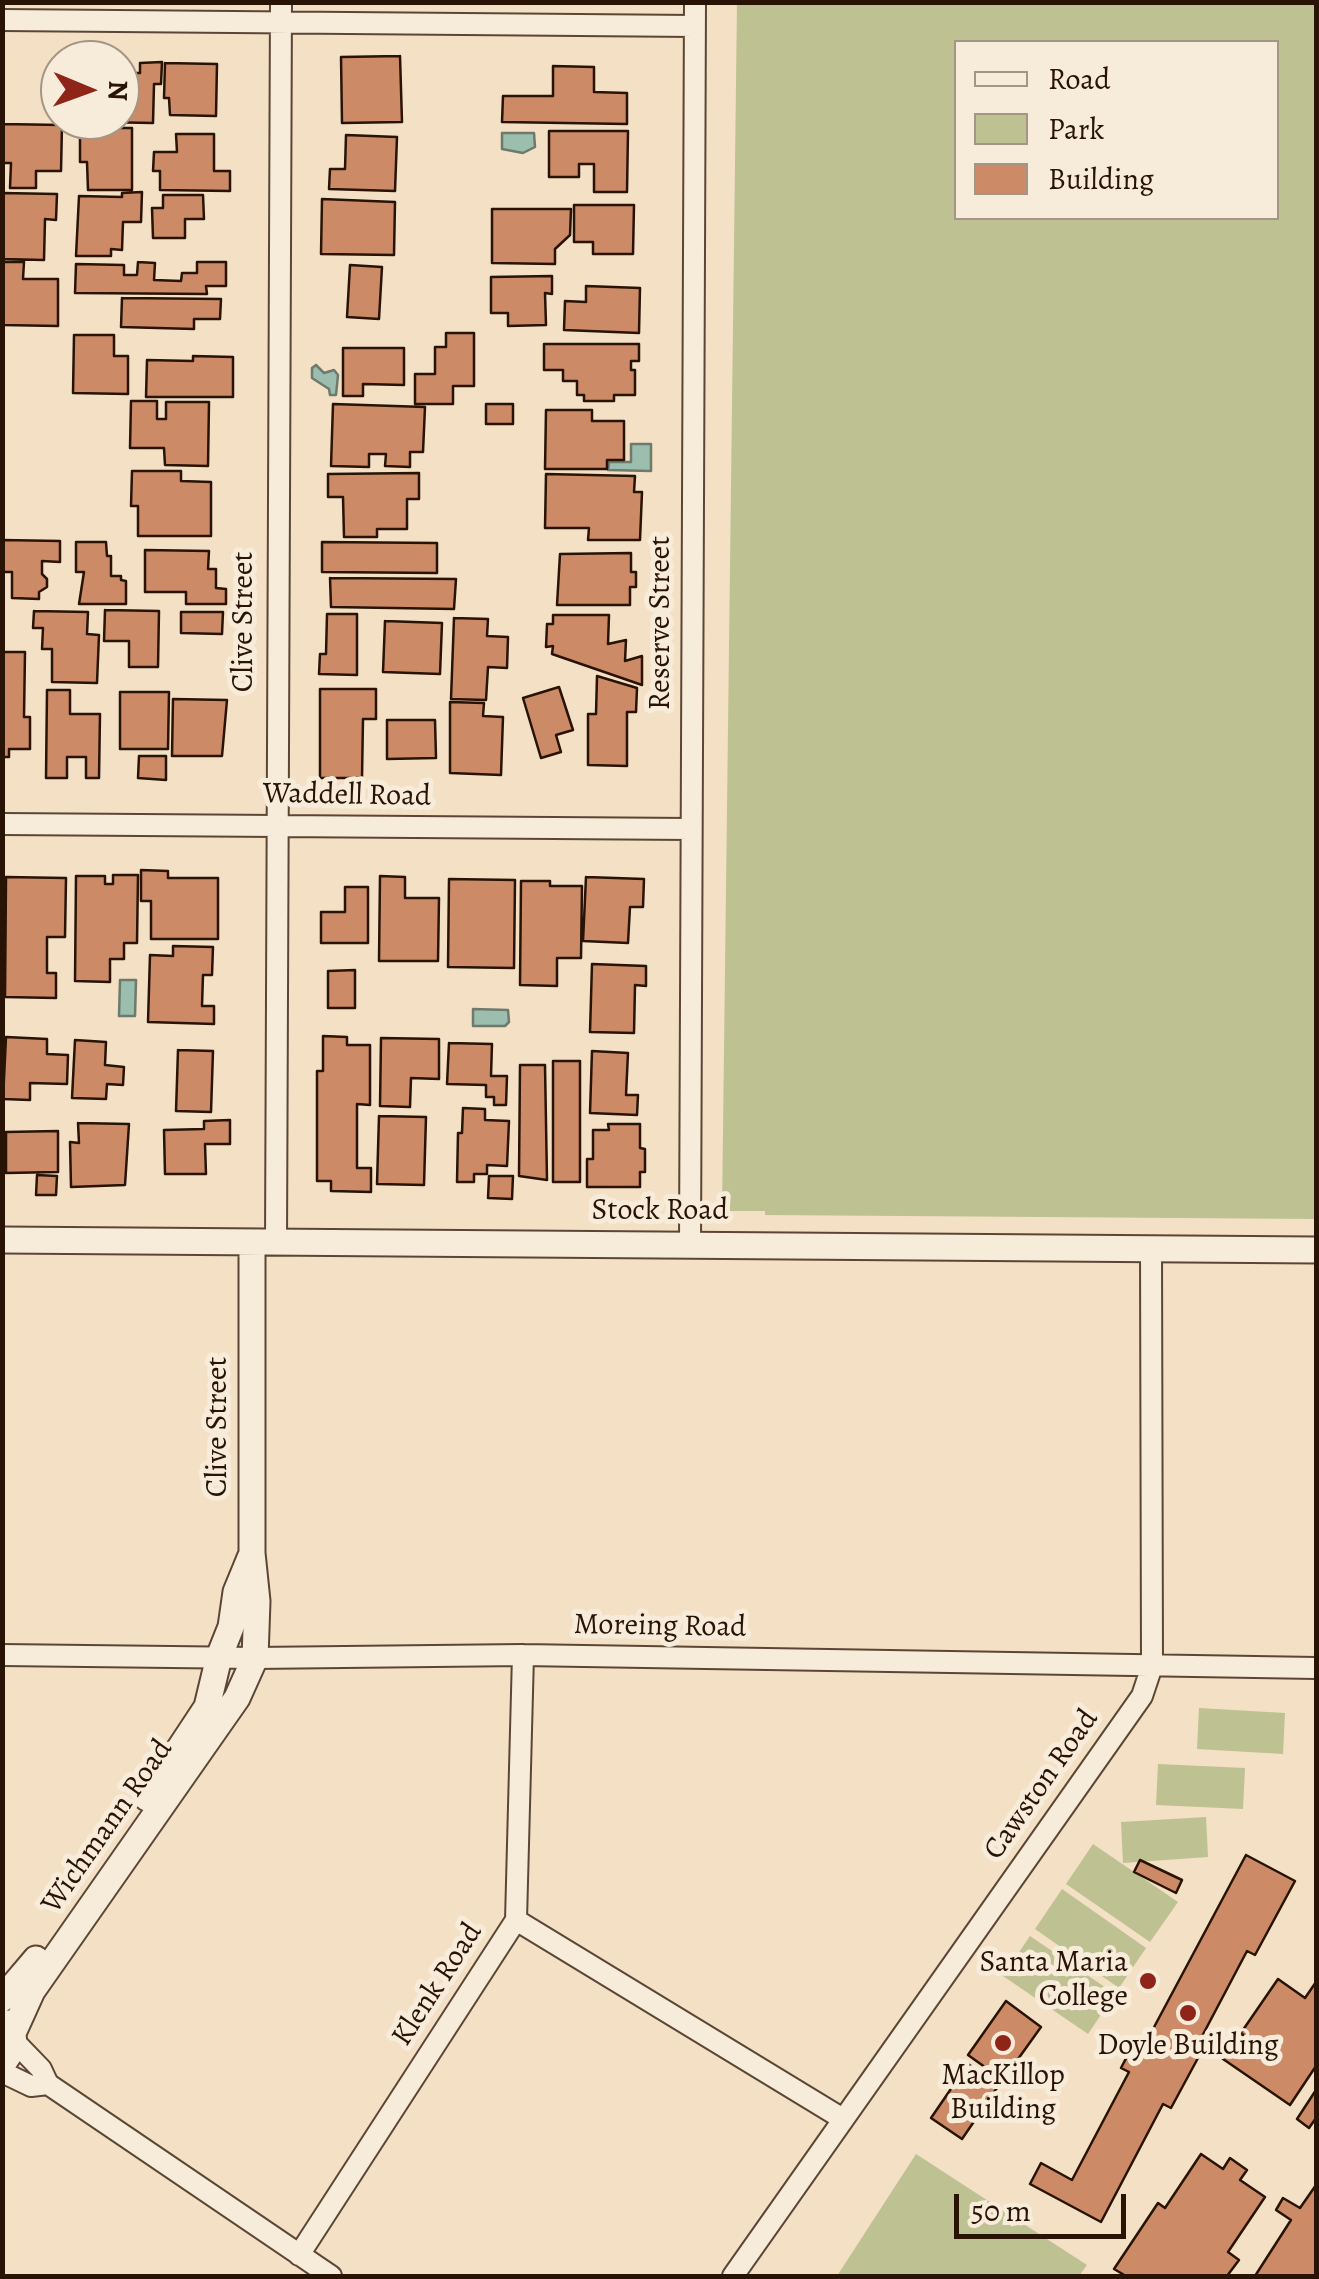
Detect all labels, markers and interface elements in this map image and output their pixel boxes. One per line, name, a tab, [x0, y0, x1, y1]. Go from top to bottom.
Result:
north arrow	[40, 40, 140, 140]
legend	[954, 40, 1279, 220]
text: Road	[1048, 59, 1110, 99]
text: N	[99, 80, 137, 101]
text: Park	[1048, 109, 1104, 149]
text: Building	[1048, 159, 1154, 199]
street label: Reserve Street	[644, 536, 680, 710]
street label: Clive Street	[227, 552, 263, 692]
street label: Waddell Road	[263, 777, 431, 815]
street label: Stock Road	[592, 1194, 728, 1230]
street label: Clive Street	[201, 1357, 237, 1497]
street label: Moreing Road	[573, 1607, 747, 1647]
street label: Cawston Road	[977, 1703, 1107, 1867]
street label: Wichmann Road	[35, 1733, 181, 1921]
street label: Klenk Road	[385, 1917, 491, 2053]
place label: Santa Maria College	[979, 1946, 1128, 2016]
marker: Santa Maria College	[1137, 1970, 1159, 1992]
marker: Doyle Building	[1177, 2002, 1199, 2024]
place label: Doyle Building	[1097, 2029, 1279, 2065]
marker: MacKillop Building	[992, 2032, 1014, 2054]
place label: MacKillop Building	[941, 2059, 1065, 2130]
scale bar	[959, 2174, 1132, 2236]
text: 50 m	[971, 2191, 1031, 2231]

